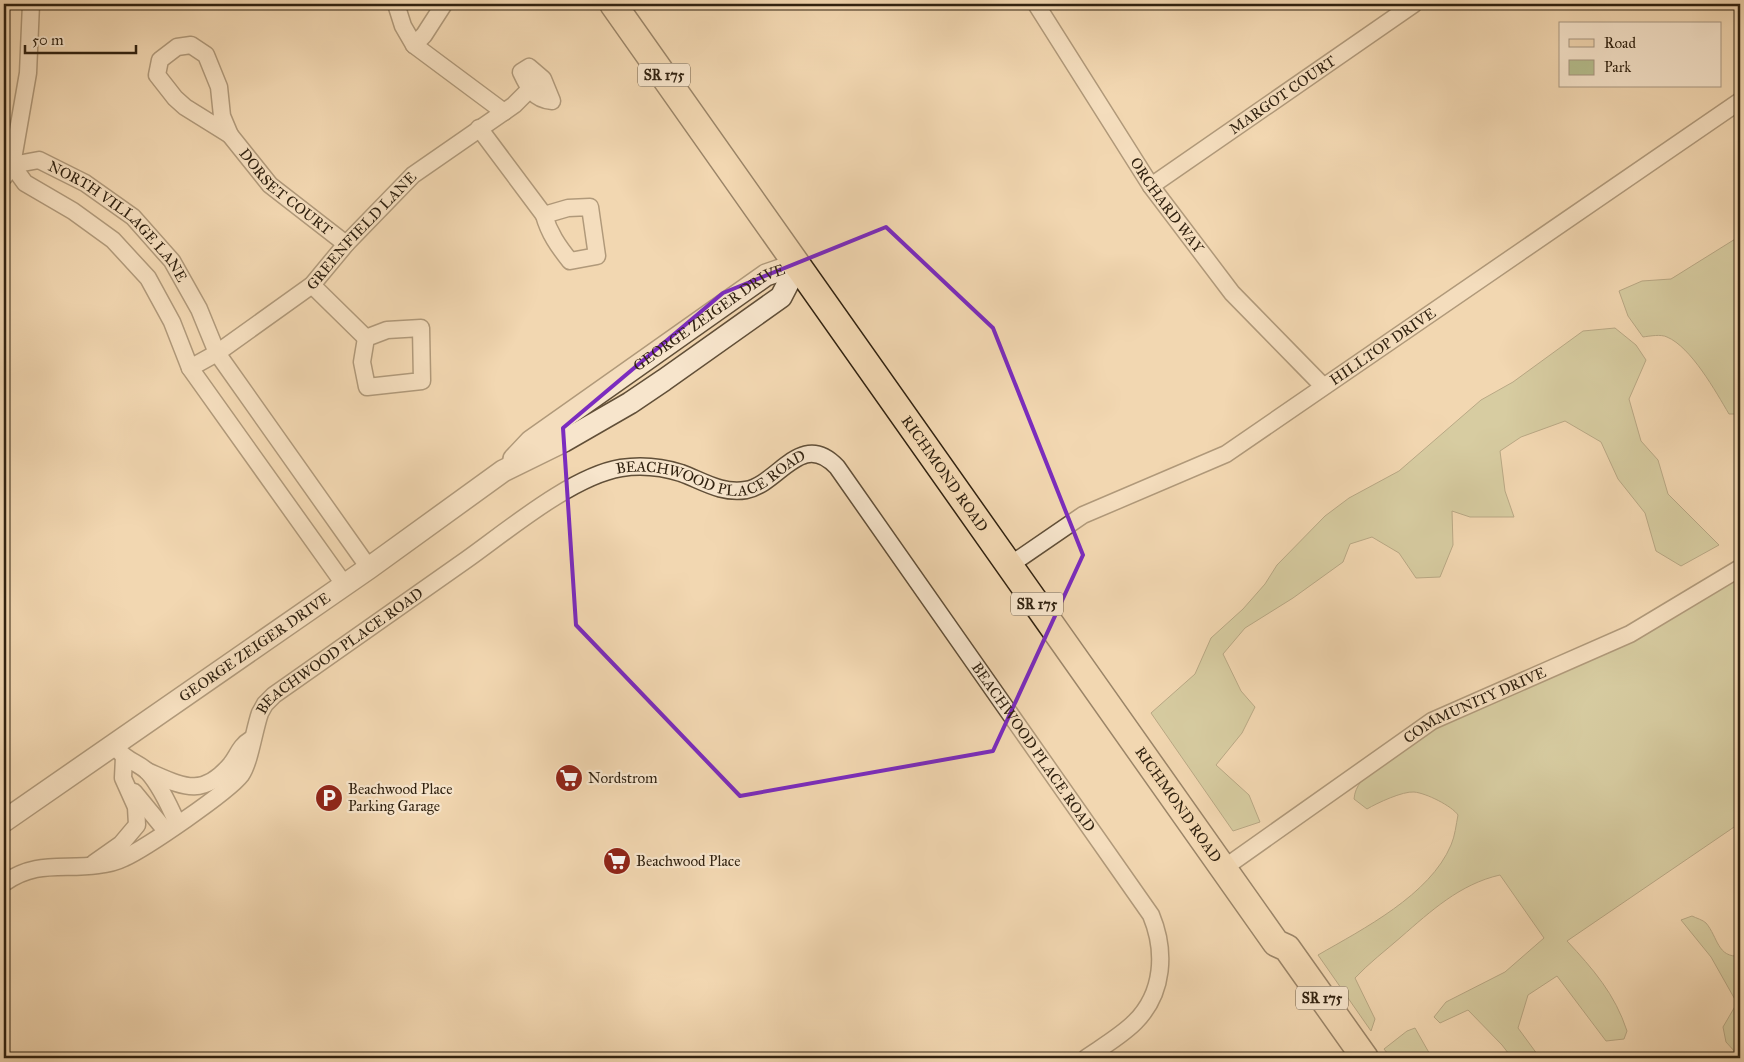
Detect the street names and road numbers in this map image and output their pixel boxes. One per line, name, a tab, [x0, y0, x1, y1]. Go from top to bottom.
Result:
street label: MARGOT COURT	[1226, 52, 1339, 138]
road number: SR 175	[638, 64, 690, 86]
street label: DORSET COURT	[235, 145, 336, 239]
street label: ORCHARD WAY	[1126, 154, 1208, 257]
street label: NORTH VILLAGE LANE	[45, 157, 191, 285]
street label: GREENFIELD LANE	[303, 168, 420, 294]
street label: GEORGE ZEIGER DRIVE	[630, 260, 788, 375]
street label: HILLTOP DRIVE	[1326, 304, 1439, 389]
street label: RICHMOND ROAD	[898, 412, 992, 535]
street label: BEACHWOOD PLACE ROAD	[614, 446, 808, 500]
street label: BEACHWOOD PLACE ROAD	[252, 584, 427, 717]
street label: GEORGE ZEIGER DRIVE	[176, 588, 334, 706]
road number: SR 175	[1011, 592, 1063, 616]
street label: BEACHWOOD PLACE ROAD	[968, 659, 1099, 835]
street label: COMMUNITY DRIVE	[1400, 663, 1549, 747]
street label: RICHMOND ROAD	[1131, 743, 1225, 866]
road number: SR 175	[1296, 986, 1348, 1010]

